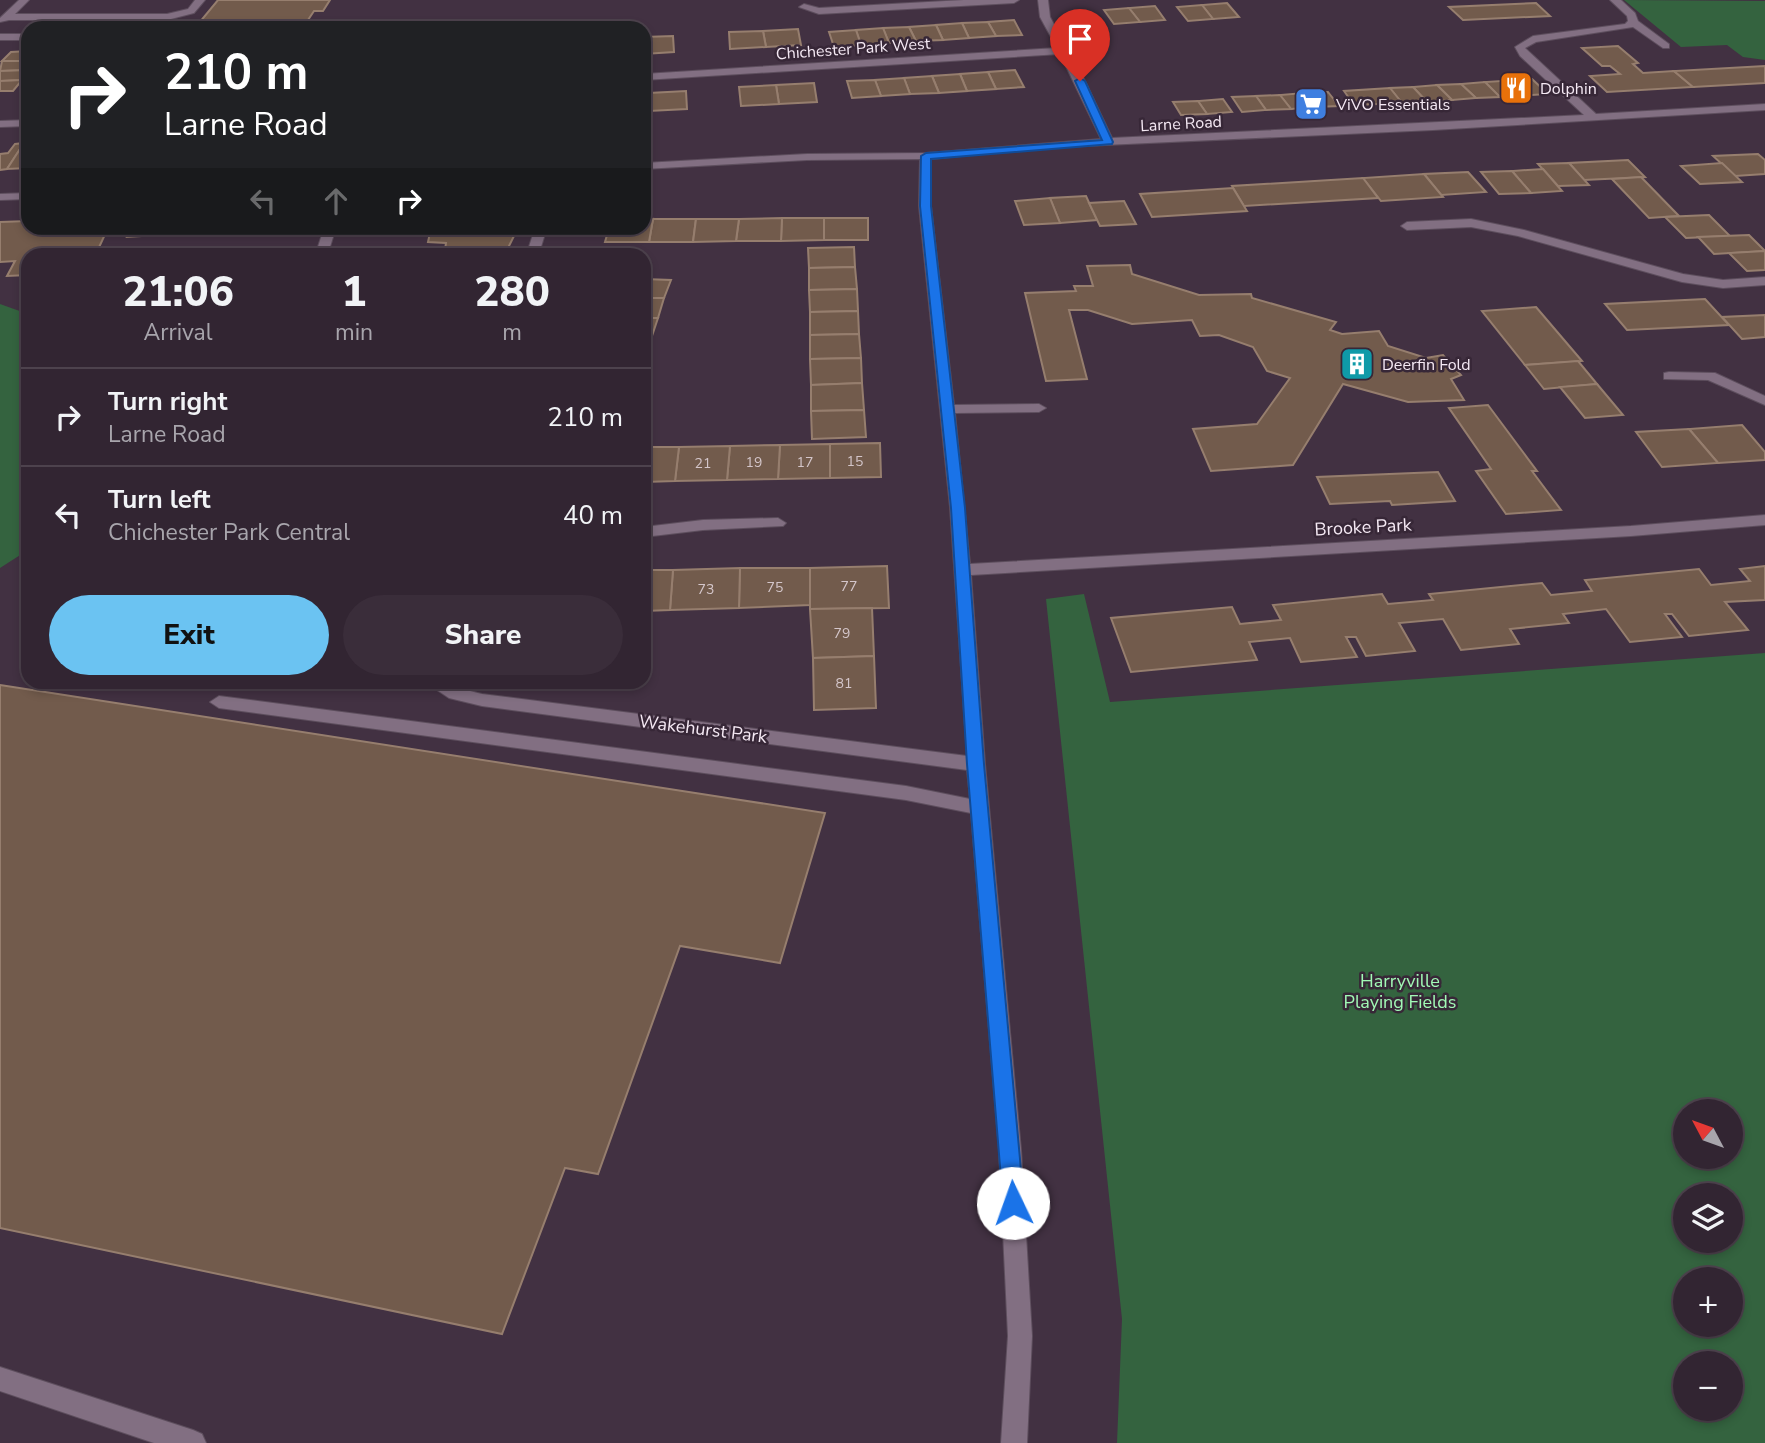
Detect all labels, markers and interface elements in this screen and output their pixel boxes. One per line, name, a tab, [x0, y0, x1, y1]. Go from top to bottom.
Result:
pin	[1050, 9, 1110, 81]
icon: arrive	[1061, 20, 1099, 58]
street label: Chichester Park West	[775, 33, 931, 65]
text: 210 m	[164, 39, 308, 106]
icon: right	[49, 49, 140, 140]
restaurant icon: Dolphin	[1497, 69, 1535, 107]
place label: Dolphin	[1540, 78, 1597, 100]
supermarket icon: ViVO Essentials	[1292, 85, 1330, 123]
place label: ViVO Essentials	[1335, 94, 1450, 116]
text: Larne Road	[164, 103, 328, 146]
street label: Larne Road	[1140, 111, 1222, 137]
icon: left	[244, 182, 282, 220]
icon: ahead	[317, 182, 355, 220]
icon: right	[390, 182, 428, 220]
text: 21:06	[122, 264, 234, 321]
text: 1	[341, 264, 367, 321]
text: 280	[474, 264, 550, 321]
text: Arrival	[143, 317, 213, 348]
text: min	[335, 317, 373, 348]
text: m	[502, 317, 522, 348]
building icon: Deerfin Fold	[1338, 345, 1376, 383]
place label: Deerfin Fold	[1382, 354, 1471, 376]
text: Turn right	[108, 384, 227, 419]
icon: right	[49, 398, 87, 436]
text: 210 m	[547, 400, 623, 435]
text: Larne Road	[108, 419, 226, 450]
house number: 15	[847, 452, 863, 471]
house number: 19	[746, 453, 762, 472]
house number: 17	[797, 453, 813, 472]
house number: 21	[695, 454, 711, 473]
text: Turn left	[108, 482, 211, 517]
icon: left	[49, 496, 87, 534]
text: 40 m	[563, 498, 623, 533]
street label: Brooke Park	[1314, 512, 1413, 542]
text: Chichester Park Central	[108, 517, 350, 548]
house number: 77	[841, 577, 857, 596]
house number: 75	[767, 578, 783, 597]
house number: 73	[698, 580, 714, 599]
button: Exit	[49, 595, 329, 675]
button: Share	[343, 595, 623, 675]
house number: 79	[834, 624, 850, 643]
house number: 81	[836, 674, 852, 693]
street label: Wakehurst Park	[638, 709, 769, 749]
park label: Harryville Playing Fields	[1343, 969, 1457, 1014]
north arrow	[1673, 1099, 1743, 1169]
map controls	[1673, 1099, 1743, 1421]
position arrow	[976, 1166, 1050, 1240]
button: layers	[1673, 1183, 1743, 1253]
button: +	[1673, 1267, 1743, 1337]
button: −	[1673, 1351, 1743, 1421]

